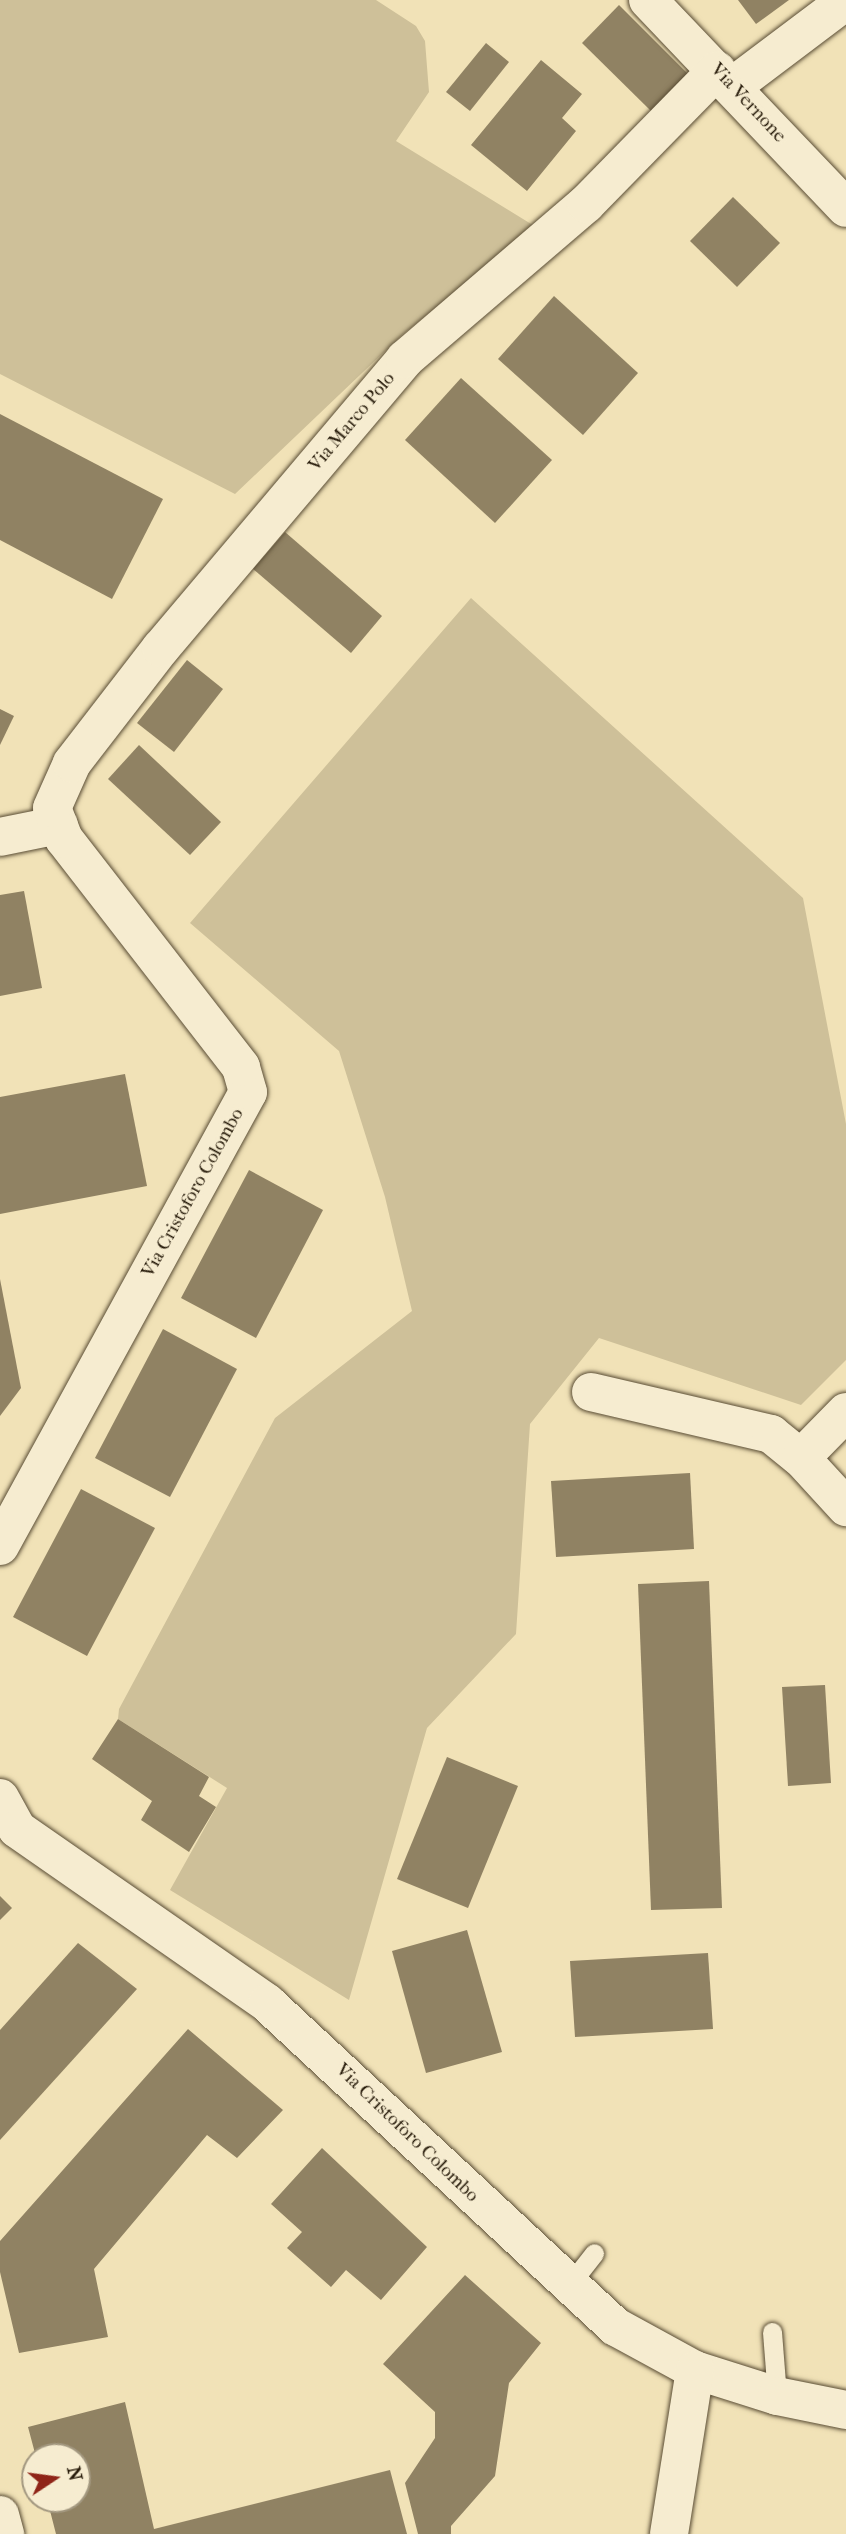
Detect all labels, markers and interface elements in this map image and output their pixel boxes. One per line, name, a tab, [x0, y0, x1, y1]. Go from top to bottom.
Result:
street label: Via Vernone	[705, 59, 791, 147]
street label: Via Marco Polo	[304, 368, 400, 476]
street label: Via Cristoforo Colombo	[137, 1104, 249, 1282]
street label: Via Cristoforo Colombo	[331, 2059, 483, 2207]
north arrow	[21, 2443, 91, 2513]
text: N	[62, 2464, 87, 2483]

